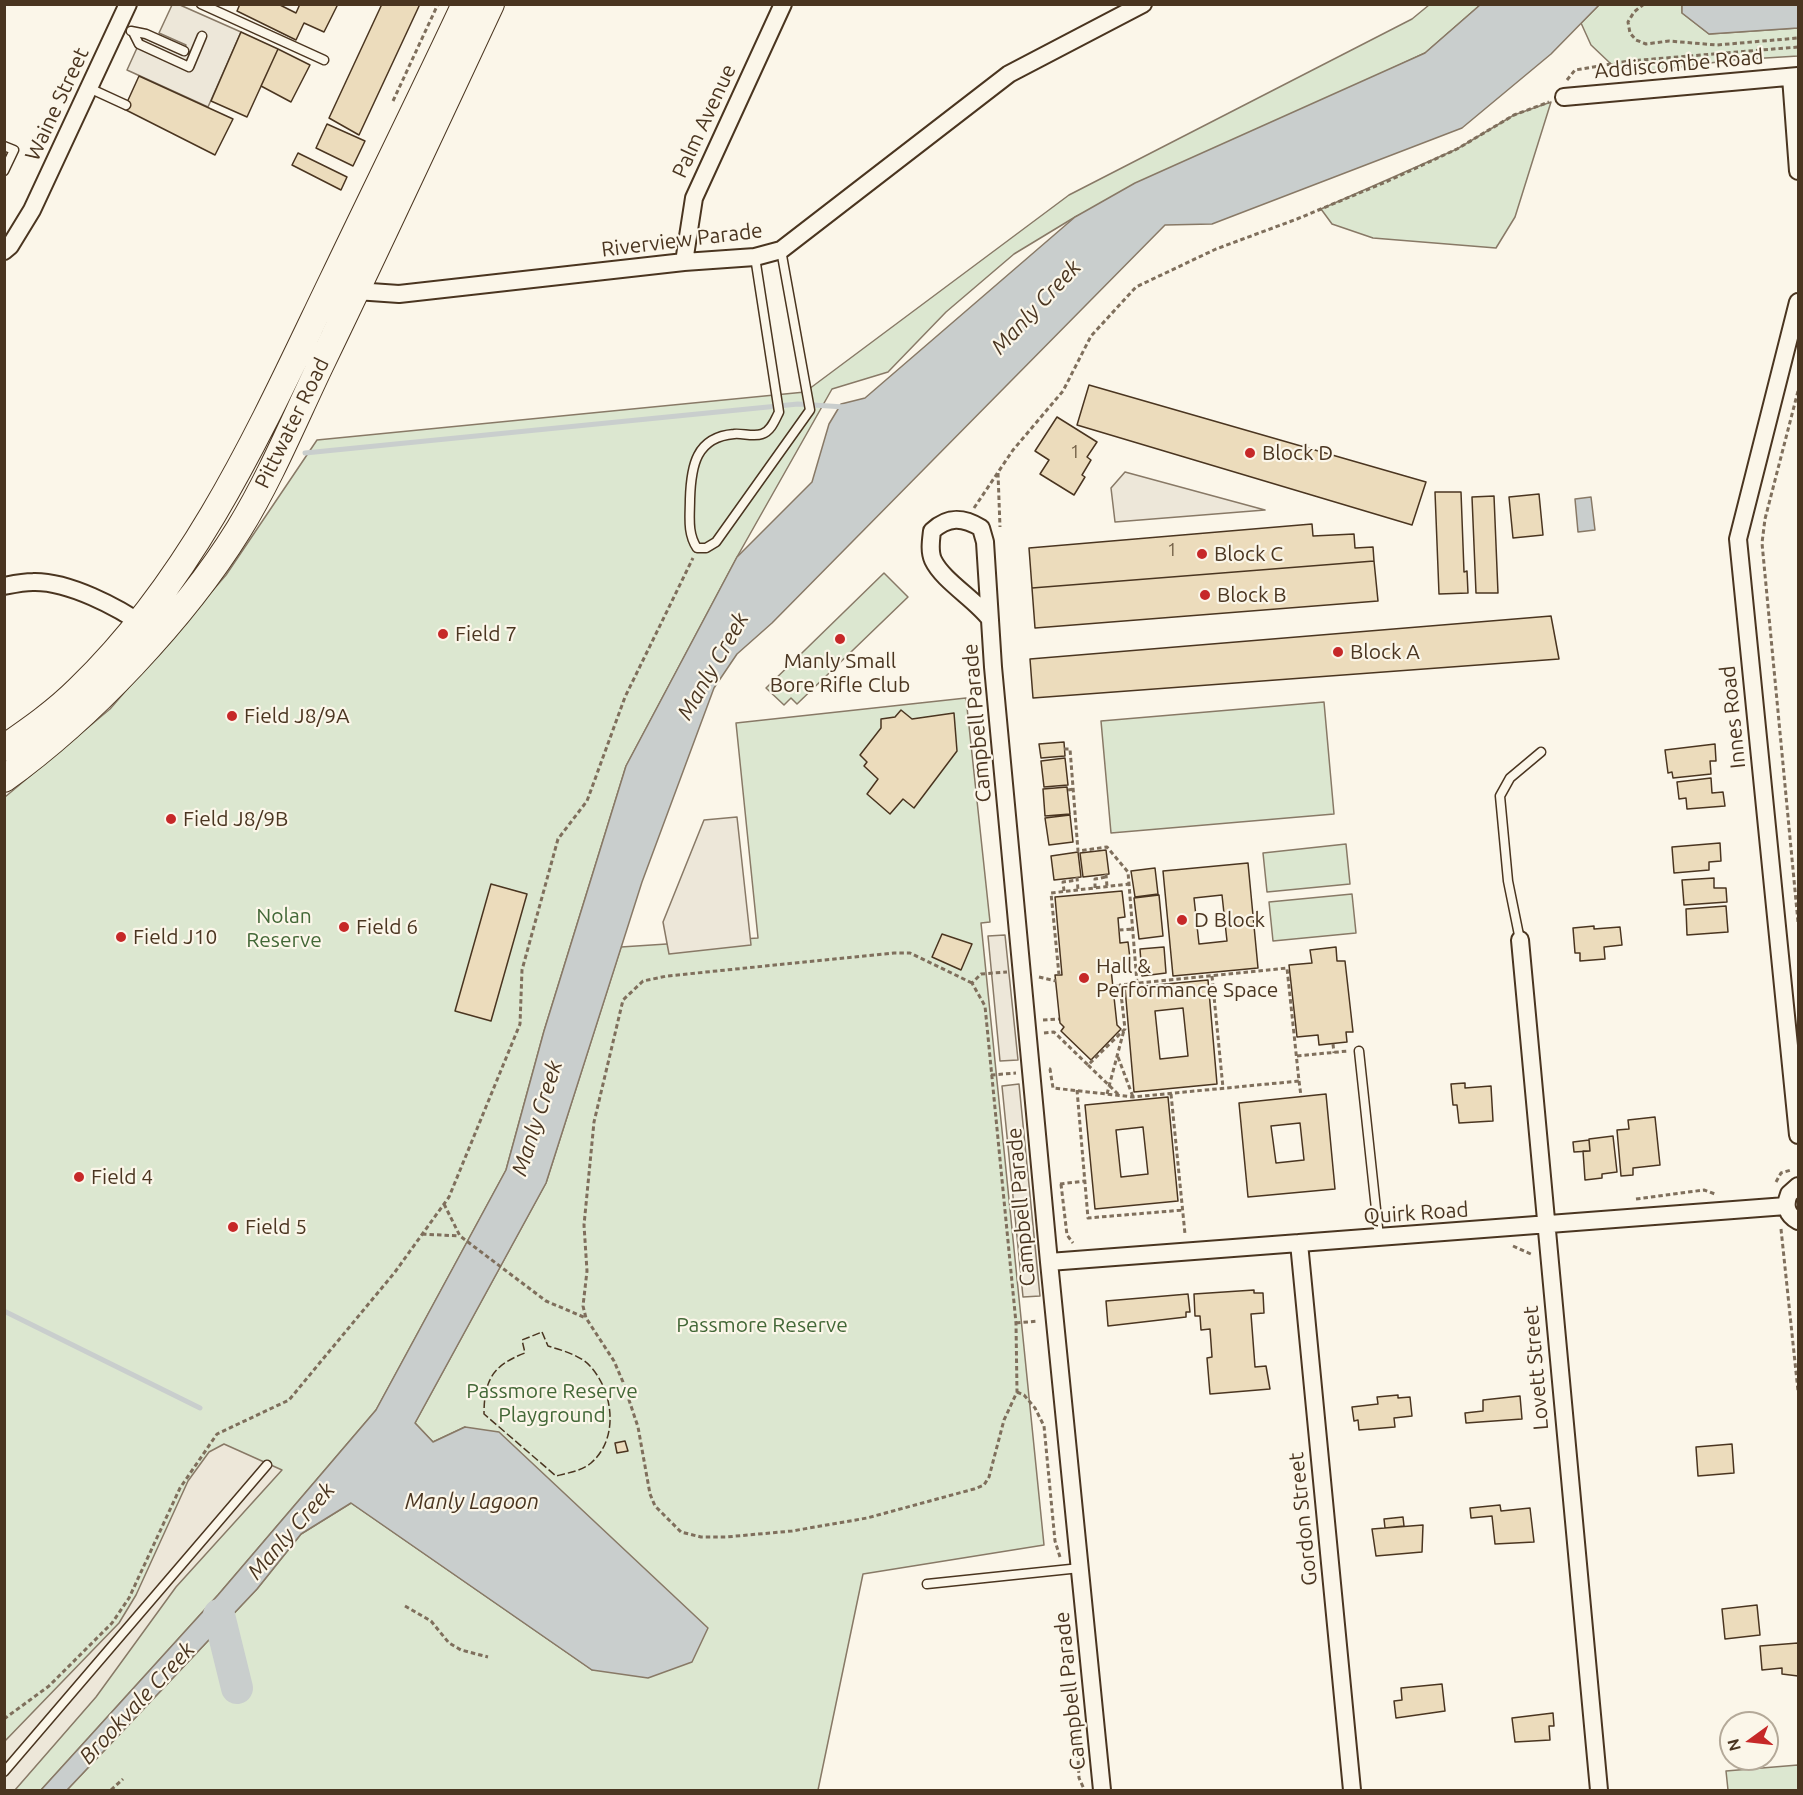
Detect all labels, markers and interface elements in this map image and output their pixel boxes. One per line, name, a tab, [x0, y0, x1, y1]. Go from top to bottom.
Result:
street label: Waine Street	[20, 43, 94, 165]
street label: Addiscombe Road	[1593, 44, 1765, 84]
street label: Palm Avenue	[667, 60, 741, 182]
street label: Riverview Parade	[600, 218, 764, 262]
water label: Manly Creek	[985, 254, 1087, 360]
street label: Pittwater Road	[249, 354, 335, 492]
place label: Block D	[1262, 440, 1333, 466]
house number: 1	[1070, 441, 1080, 463]
marker: Block D	[1243, 446, 1257, 460]
house number: 1	[1167, 539, 1177, 561]
place label: Block C	[1214, 541, 1283, 567]
marker: Block C	[1195, 547, 1209, 561]
place label: Block B	[1217, 582, 1287, 608]
marker: Block B	[1198, 588, 1212, 602]
water label: Manly Creek	[672, 608, 754, 724]
place label: Field 7	[455, 621, 517, 647]
marker: Field 7	[436, 627, 450, 641]
marker: Manly Small Bore Rifle Club	[833, 632, 847, 646]
place label: Block A	[1350, 639, 1420, 665]
street label: Campbell Parade	[957, 642, 997, 804]
marker: Block A	[1331, 645, 1345, 659]
place label: Manly Small Bore Rifle Club	[770, 648, 910, 698]
street label: Innes Road	[1715, 664, 1751, 770]
place label: Field J8/9A	[244, 703, 350, 729]
marker: Field J8/9A	[225, 709, 239, 723]
place label: Field J8/9B	[183, 806, 288, 832]
marker: Field J8/9B	[164, 812, 178, 826]
park label: Nolan Reserve	[246, 903, 322, 953]
place label: D Block	[1194, 907, 1265, 933]
marker: D Block	[1175, 913, 1189, 927]
place label: Field 6	[356, 914, 418, 940]
marker: Field 6	[337, 920, 351, 934]
place label: Field J10	[133, 924, 217, 950]
marker: Field J10	[114, 930, 128, 944]
place label: Hall & Performance Space	[1096, 953, 1278, 1003]
marker: Hall & Performance Space	[1077, 971, 1091, 985]
water label: Manly Creek	[506, 1057, 568, 1179]
street label: Campbell Parade	[1001, 1126, 1041, 1288]
place label: Field 4	[91, 1164, 153, 1190]
marker: Field 4	[72, 1170, 86, 1184]
street label: Quirk Road	[1363, 1197, 1469, 1229]
place label: Field 5	[245, 1214, 307, 1240]
marker: Field 5	[226, 1220, 240, 1234]
street label: Lovett Street	[1518, 1305, 1554, 1431]
park label: Passmore Reserve	[676, 1312, 848, 1338]
park label: Passmore Reserve Playground	[466, 1378, 638, 1428]
street label: Gordon Street	[1283, 1451, 1323, 1587]
water label: Manly Creek	[242, 1477, 340, 1585]
water label: Manly Lagoon	[405, 1489, 539, 1515]
street label: Campbell Parade	[1049, 1610, 1091, 1772]
water label: Brookvale Creek	[74, 1636, 200, 1770]
north arrow	[1719, 1711, 1779, 1771]
text: N	[1723, 1737, 1744, 1753]

